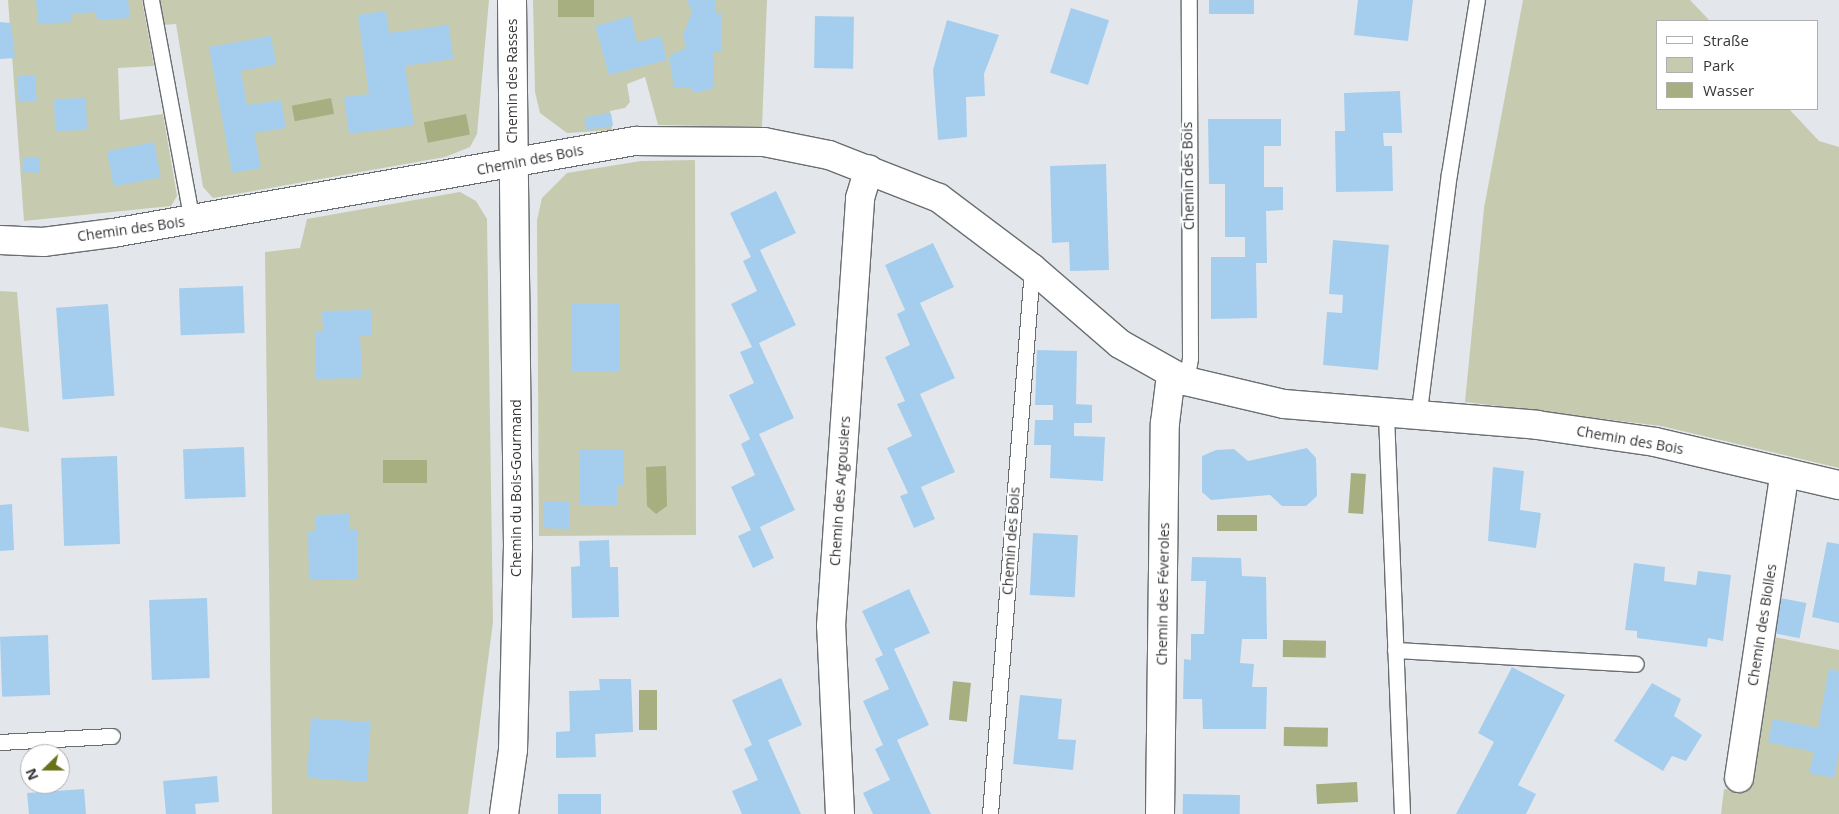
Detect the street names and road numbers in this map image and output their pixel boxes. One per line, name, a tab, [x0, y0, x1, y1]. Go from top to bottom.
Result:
street label: Chemin des Rasses	[504, 18, 520, 144]
street label: Chemin des Bois	[1179, 122, 1197, 230]
street label: Chemin des Bois	[475, 141, 585, 179]
street label: Chemin des Bois	[76, 213, 186, 245]
street label: Chemin du Bois-Gourmand	[508, 399, 524, 577]
street label: Chemin des Argousiers	[826, 415, 854, 567]
street label: Chemin des Bois	[1575, 422, 1685, 458]
street label: Chemin des Bois	[999, 486, 1023, 596]
street label: Chemin des Féveroles	[1153, 522, 1173, 666]
street label: Chemin des Biolles	[1744, 563, 1780, 687]

